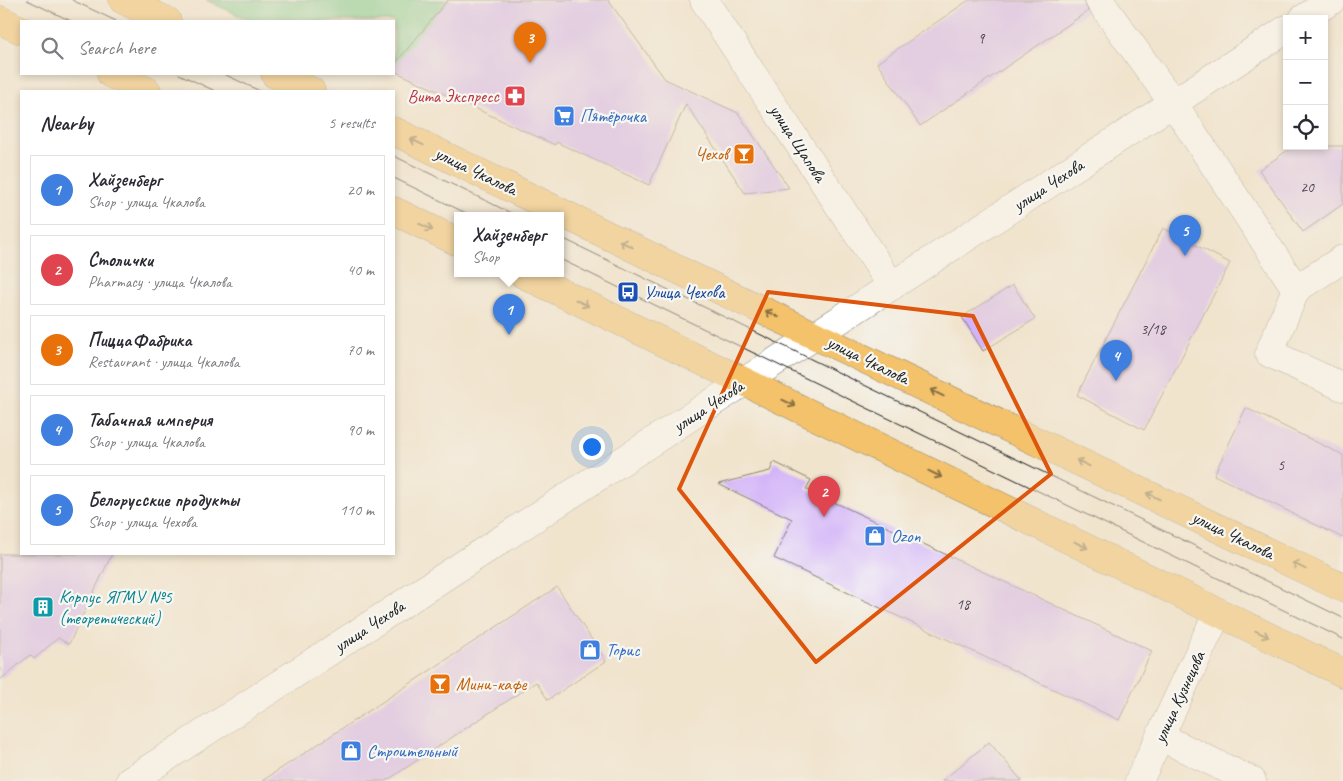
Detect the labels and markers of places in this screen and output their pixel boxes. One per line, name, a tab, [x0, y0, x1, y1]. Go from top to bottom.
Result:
pin: 3	[514, 22, 546, 63]
pharmacy icon: Вита Экспресс	[503, 84, 527, 108]
place label: Вита Экспресс	[408, 85, 501, 107]
supermarket icon: Пятёрочка	[552, 104, 576, 128]
place label: Пятёрочка	[580, 105, 648, 127]
bar icon: Чехов	[732, 142, 756, 166]
place label: Чехов	[695, 143, 731, 165]
pin: 5	[1169, 215, 1201, 256]
bus stop icon: Улица Чехова	[616, 280, 640, 304]
place label: Улица Чехова	[644, 281, 726, 303]
pin: 1	[493, 294, 525, 335]
pin: 4	[1100, 340, 1132, 381]
pin: 2	[808, 476, 840, 517]
shop icon: Ozon	[863, 524, 887, 548]
place label: Ozon	[891, 525, 921, 547]
place label: Корпус ЯГМУ №5 (теоретический)	[59, 586, 173, 629]
building icon: Корпус ЯГМУ №5 (теоретический)	[31, 595, 55, 619]
shop icon: Торис	[578, 638, 602, 662]
place label: Торис	[606, 639, 640, 661]
bar icon: Мини-кафе	[428, 672, 452, 696]
place label: Мини-кафе	[456, 673, 528, 695]
shop icon: Строительный	[339, 739, 363, 763]
place label: Строительный	[367, 740, 459, 762]

